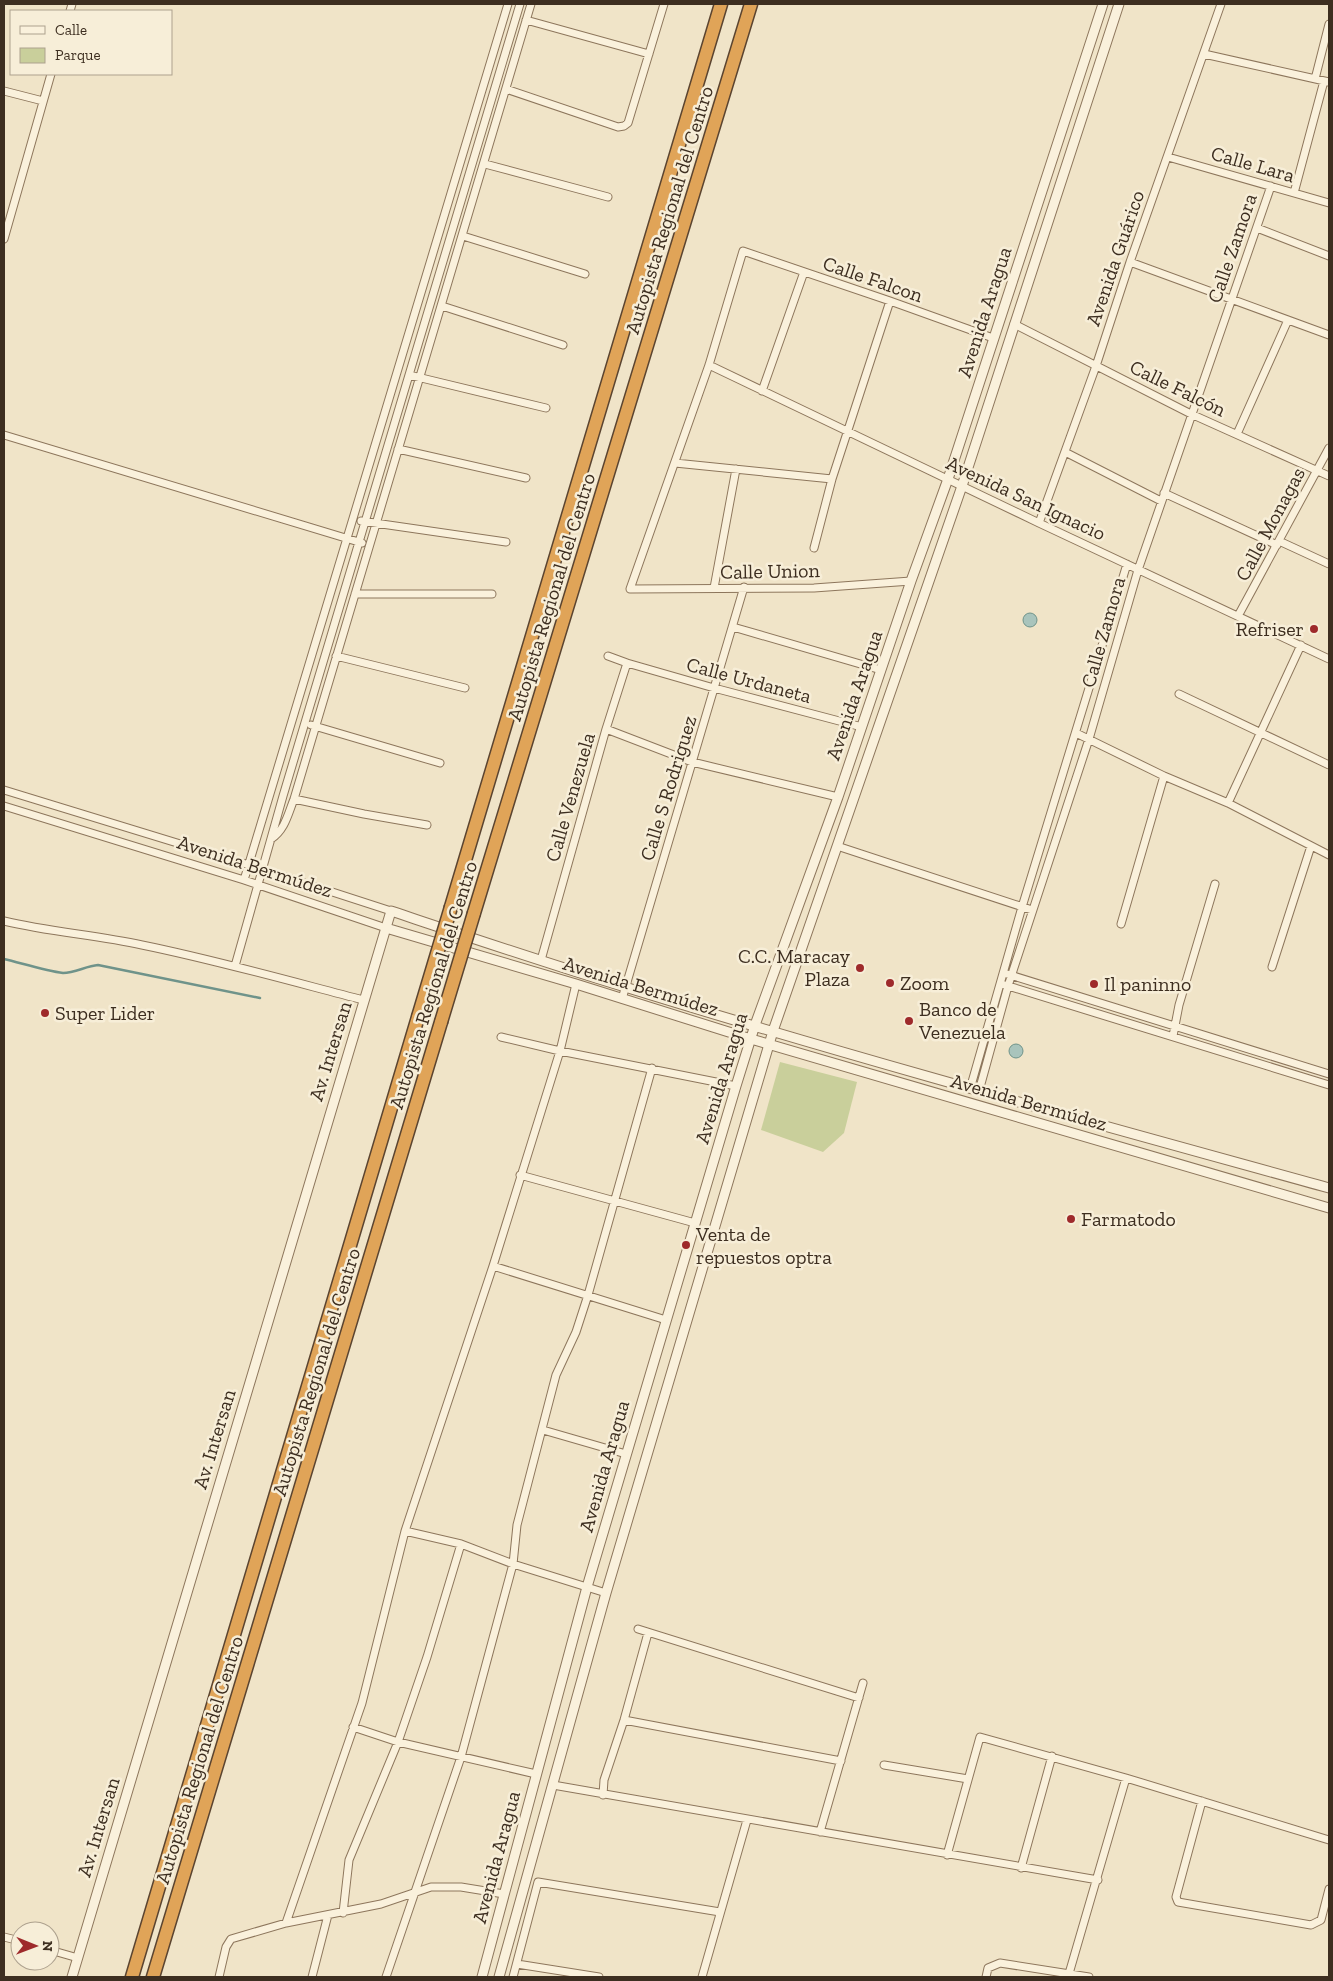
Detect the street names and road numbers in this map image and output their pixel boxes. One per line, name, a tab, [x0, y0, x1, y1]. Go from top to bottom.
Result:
street label: Autopista Regional del Centro	[620, 83, 718, 337]
street label: Calle Lara	[1208, 141, 1298, 187]
street label: Avenida Guárico	[1081, 187, 1149, 329]
street label: Calle Zamora	[1202, 190, 1262, 306]
street label: Avenida Aragua	[952, 243, 1016, 380]
street label: Calle Falcon	[820, 251, 927, 307]
street label: Calle Falcón	[1126, 354, 1230, 422]
street label: Avenida San Ignacio	[943, 451, 1109, 545]
street label: Calle Monagas	[1230, 463, 1310, 585]
street label: Autopista Regional del Centro	[502, 470, 600, 724]
street label: Calle Union	[720, 558, 821, 584]
street label: Calle Zamora	[1076, 574, 1130, 690]
street label: Avenida Aragua	[821, 627, 888, 763]
street label: Calle Urdaneta	[684, 652, 814, 708]
street label: Calle S Rodriguez	[635, 712, 701, 864]
street label: Calle Venezuela	[540, 729, 600, 864]
street label: Avenida Bermúdez	[174, 830, 336, 902]
street label: Autopista Regional del Centro	[384, 858, 482, 1112]
street label: Avenida Bermúdez	[560, 951, 722, 1021]
street label: Av. Intersan	[303, 998, 357, 1104]
street label: Avenida Aragua	[690, 1009, 752, 1146]
street label: Avenida Bermúdez	[948, 1068, 1110, 1136]
street label: Autopista Regional del Centro	[267, 1245, 365, 1499]
street label: Av. Intersan	[187, 1386, 241, 1492]
street label: Avenida Aragua	[574, 1397, 634, 1535]
street label: Autopista Regional del Centro	[150, 1633, 248, 1887]
street label: Av. Intersan	[71, 1774, 125, 1880]
street label: Avenida Aragua	[467, 1788, 525, 1926]

